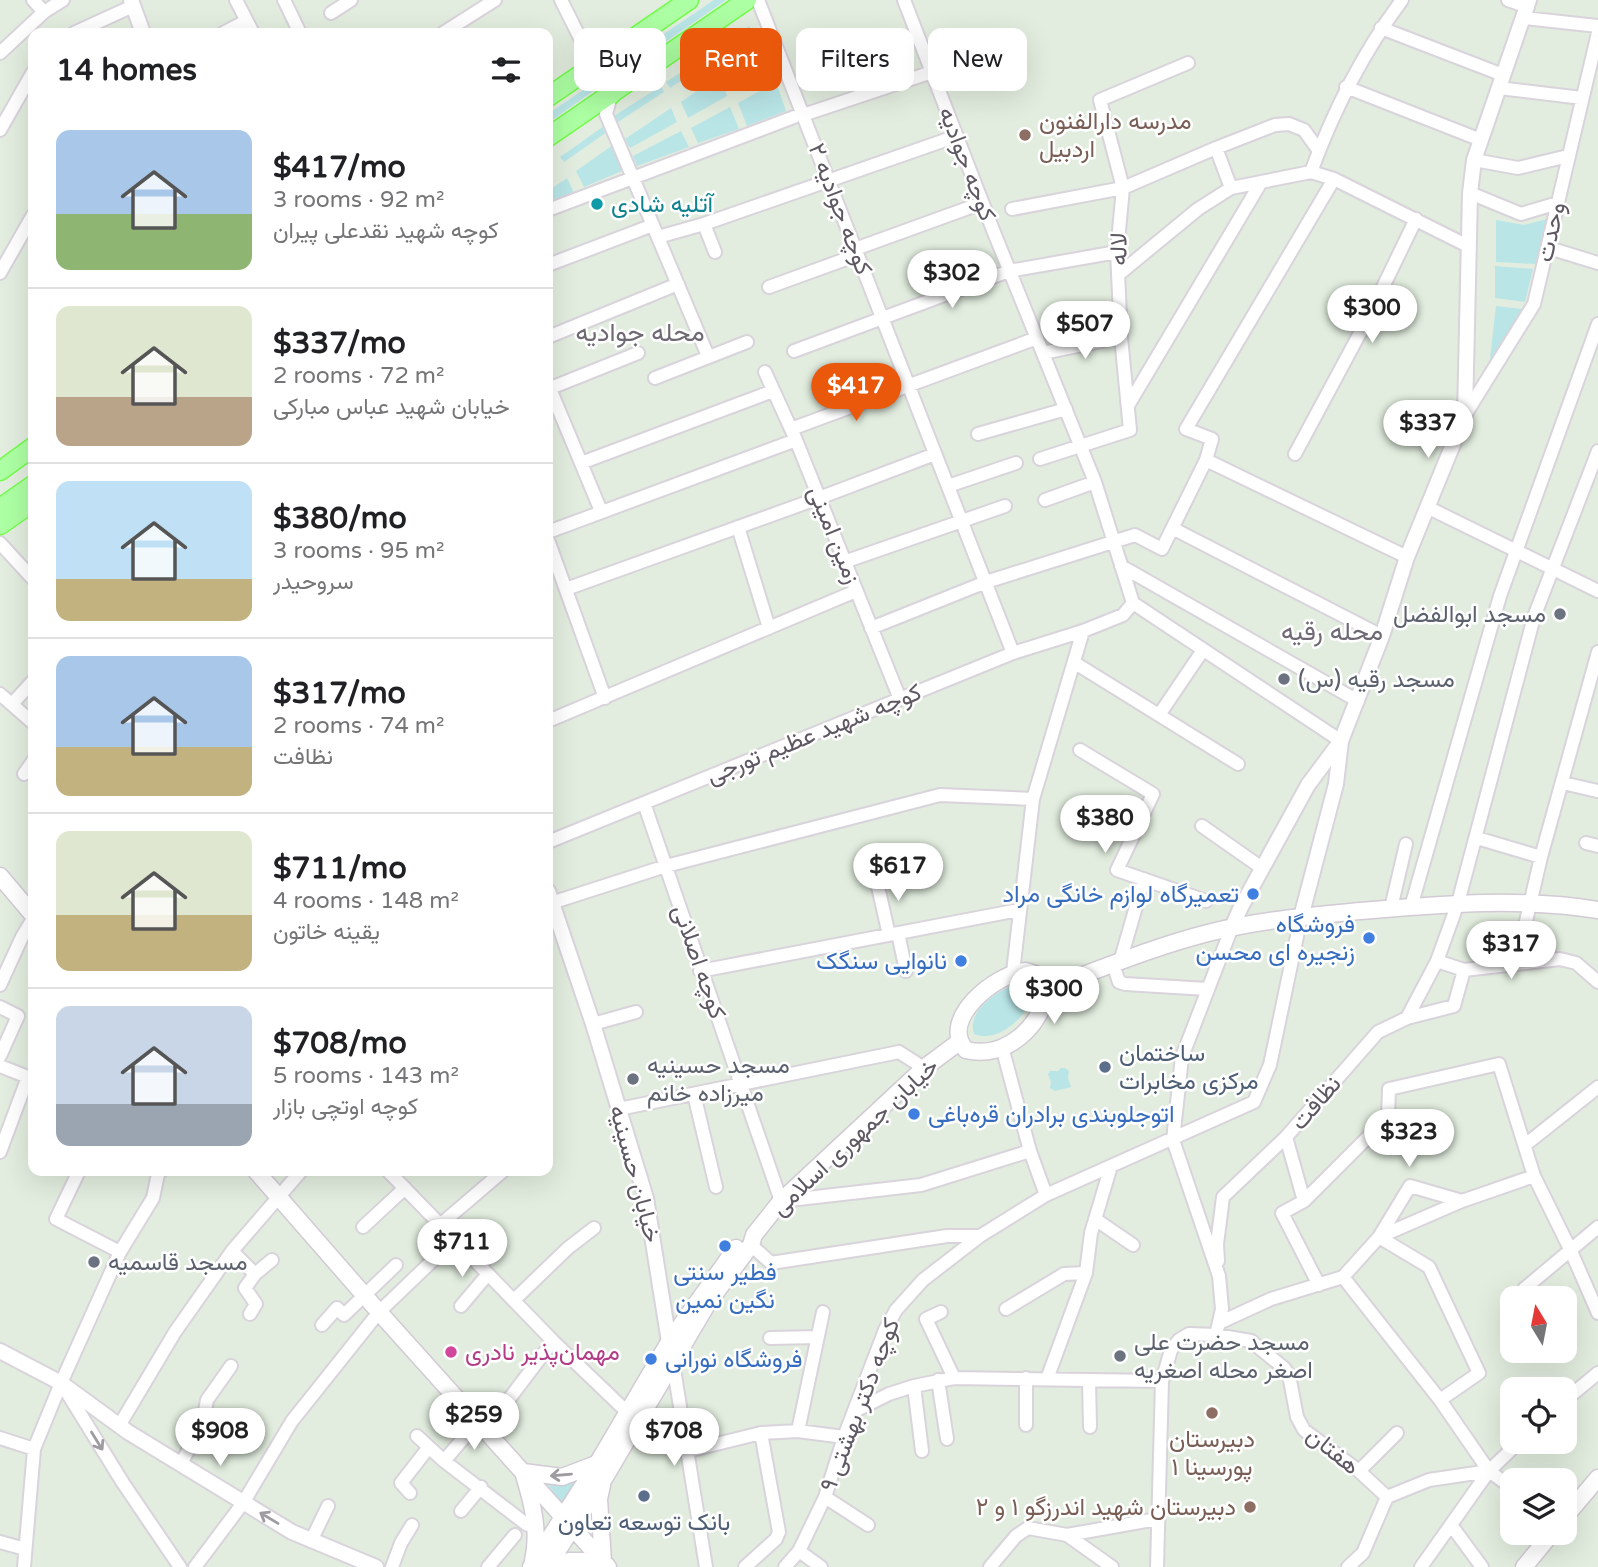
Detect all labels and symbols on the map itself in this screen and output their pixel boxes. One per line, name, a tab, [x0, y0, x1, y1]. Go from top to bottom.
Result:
street label: کوچه جوادیه	[931, 103, 1002, 225]
place label: مدرسه دارالفنون اردبیل	[1039, 107, 1192, 164]
marker: مدرسه دارالفنون اردبیل	[1017, 127, 1033, 143]
street label: کوچه جوادیه ۲	[801, 139, 878, 279]
place label: آتلیه شادی	[611, 190, 716, 219]
marker: آتلیه شادی	[589, 196, 605, 212]
street label: وحدت	[1530, 199, 1572, 265]
street label: لاله	[1104, 232, 1134, 266]
pin: $302	[911, 250, 993, 310]
pin: $300	[1331, 286, 1413, 345]
pin: $507	[1044, 302, 1126, 361]
district label: محله جوادیه	[575, 317, 705, 348]
pin: $417	[815, 364, 897, 423]
pin: $337	[1387, 400, 1469, 460]
street label: زمین امینی	[801, 482, 867, 588]
place label: مسجد ابوالفضل	[1393, 600, 1546, 629]
marker: مسجد ابوالفضل	[1552, 606, 1568, 622]
district label: محله رقیه	[1281, 616, 1383, 647]
place label: مسجد رقیه (س)	[1298, 665, 1455, 694]
marker: مسجد رقیه (س)	[1276, 671, 1292, 687]
street label: کوچه شهید عظیم تورجی	[702, 678, 926, 791]
pin: $380	[1064, 796, 1146, 855]
pin: $617	[857, 844, 939, 903]
place label: تعمیرگاه لوازم خانگی مراد	[1002, 880, 1239, 910]
marker: تعمیرگاه لوازم خانگی مراد	[1245, 886, 1261, 902]
street label: کوچه اصلانی	[665, 901, 732, 1023]
place label: فروشگاه زنجیره ای محسن	[1195, 910, 1355, 967]
pin: $317	[1470, 922, 1552, 981]
marker: فروشگاه زنجیره ای محسن	[1361, 930, 1377, 946]
place label: نانوایی سنگک	[816, 947, 947, 976]
marker: نانوایی سنگک	[953, 953, 969, 969]
pin: $300	[1013, 967, 1095, 1026]
place label: ساختمان مرکزی مخابرات	[1119, 1039, 1259, 1096]
place label: مسجد حسینیه میرزاده خانم	[647, 1051, 790, 1109]
street label: خیابان جمهوری اسلامی	[765, 1052, 945, 1222]
marker: ساختمان مرکزی مخابرات	[1097, 1059, 1113, 1075]
street label: نظافت	[1285, 1070, 1347, 1136]
marker: مسجد حسینیه میرزاده خانم	[625, 1071, 641, 1087]
place label: اتوجلوبندی برادران قره‌باغی	[928, 1100, 1174, 1129]
street label: خیابان حسینیه	[603, 1102, 667, 1246]
marker: اتوجلوبندی برادران قره‌باغی	[906, 1106, 922, 1122]
pin: $323	[1368, 1110, 1450, 1169]
pin: $711	[421, 1220, 503, 1279]
marker: فطیر سنتی نگین نمین	[717, 1238, 733, 1254]
place label: مسجد قاسمیه	[108, 1248, 248, 1277]
marker: مسجد قاسمیه	[86, 1254, 102, 1270]
place label: فطیر سنتی نگین نمین	[673, 1258, 777, 1315]
north arrow	[1500, 1286, 1577, 1363]
street label: کوچه دکتر بهشتی ۹	[814, 1314, 907, 1496]
place label: مسجد حضرت علی اصغر محله اصغریه	[1134, 1328, 1313, 1385]
place label: مهمان‌پذیر نادری	[465, 1338, 620, 1368]
marker: مهمان‌پذیر نادری	[443, 1344, 459, 1360]
place label: فروشگاه نورانی	[665, 1345, 803, 1374]
marker: مسجد حضرت علی اصغر محله اصغریه	[1112, 1348, 1128, 1364]
marker: فروشگاه نورانی	[643, 1351, 659, 1367]
pin: $259	[433, 1392, 515, 1452]
marker: دبیرستان پورسینا ۱	[1204, 1405, 1220, 1421]
pin: $908	[179, 1408, 261, 1468]
pin: $708	[633, 1408, 715, 1468]
street label: هفتان	[1300, 1421, 1366, 1481]
place label: دبیرستان پورسینا ۱	[1169, 1425, 1255, 1483]
one-way arrow	[90, 1430, 104, 1450]
one-way arrow	[550, 1469, 573, 1482]
marker: بانک توسعه تعاون	[636, 1488, 652, 1504]
place label: دبیرستان شهید اندرزگو ۱ و ۲	[976, 1493, 1236, 1522]
marker: دبیرستان شهید اندرزگو ۱ و ۲	[1242, 1499, 1258, 1515]
place label: بانک توسعه تعاون	[558, 1508, 730, 1537]
one-way arrow	[260, 1511, 280, 1525]

